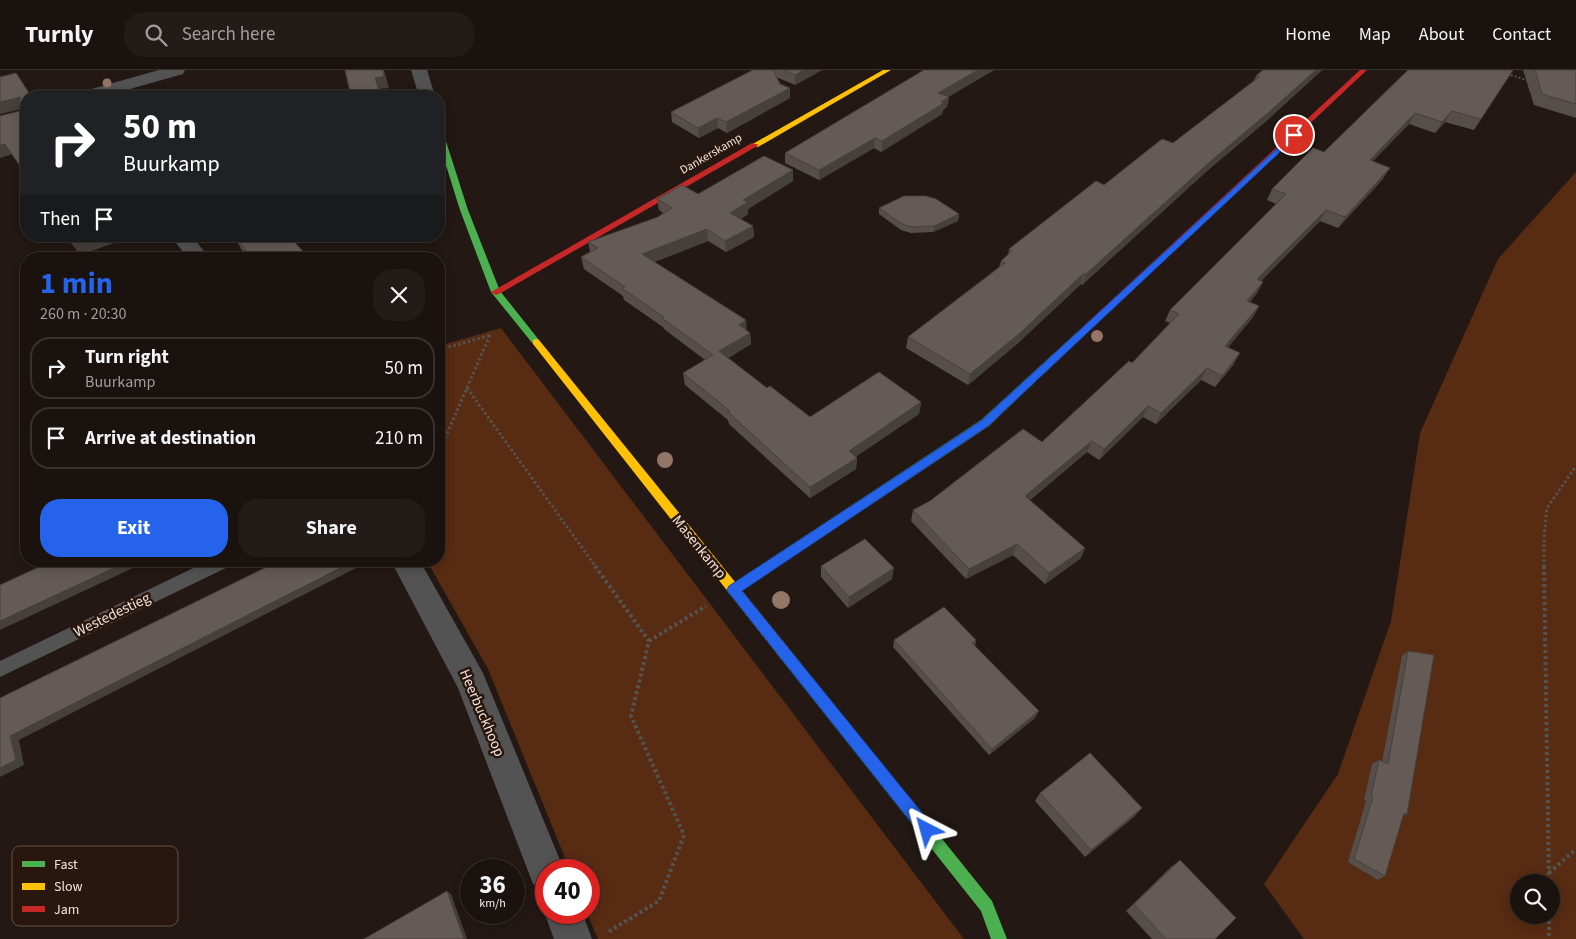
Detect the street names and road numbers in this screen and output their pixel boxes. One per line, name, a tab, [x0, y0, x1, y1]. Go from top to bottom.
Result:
street label: Dankerskamp	[677, 129, 746, 179]
street label: Masenkamp	[667, 511, 731, 583]
street label: Westedestieg	[70, 587, 154, 643]
street label: Heerbuckhoop	[454, 666, 510, 760]

